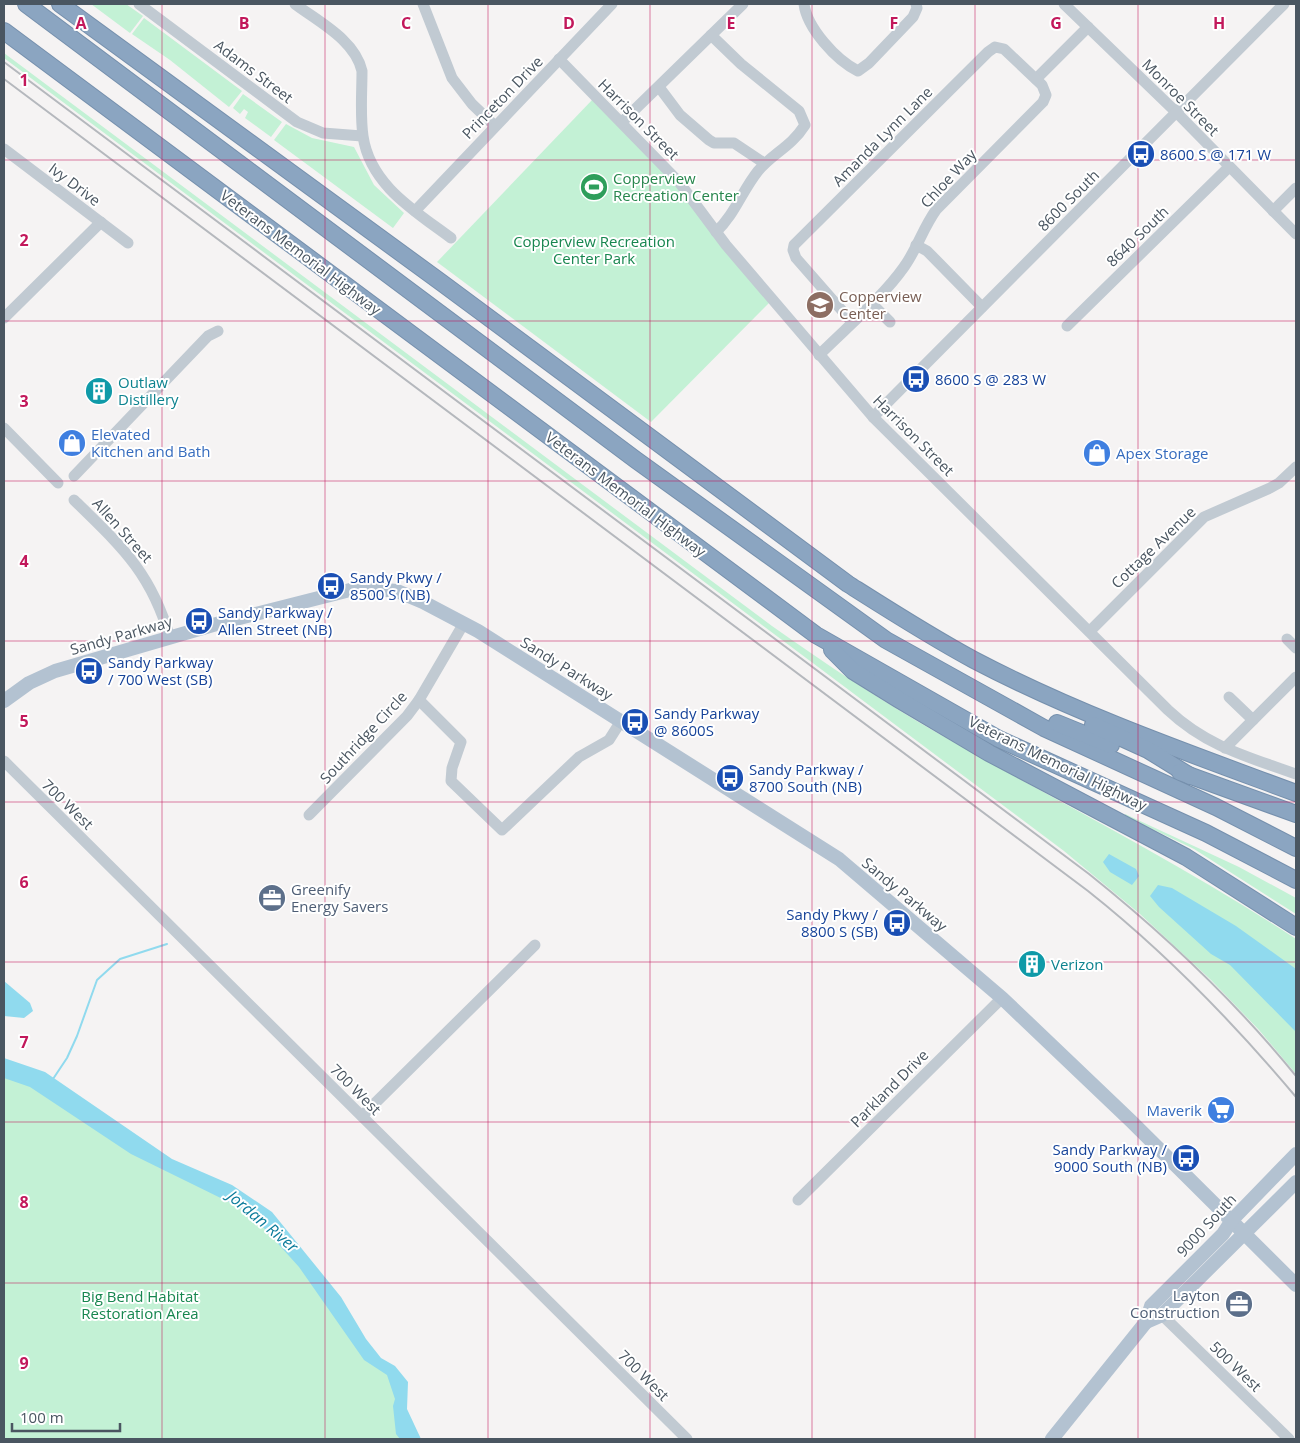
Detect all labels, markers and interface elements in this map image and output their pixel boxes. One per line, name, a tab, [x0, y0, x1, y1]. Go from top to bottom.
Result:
text: A	[75, 12, 87, 34]
text: B	[239, 12, 249, 34]
text: C	[401, 12, 411, 34]
text: D	[563, 12, 575, 34]
text: E	[727, 12, 736, 34]
text: F	[890, 12, 898, 34]
text: G	[1050, 12, 1062, 34]
text: H	[1213, 12, 1225, 34]
street label: Adams Street	[211, 35, 297, 107]
street label: Princeton Drive	[457, 51, 547, 143]
street label: Monroe Street	[1138, 54, 1224, 140]
text: 1	[19, 69, 29, 91]
street label: Harrison Street	[594, 74, 684, 164]
street label: Amanda Lynn Lane	[828, 82, 936, 190]
bus stop icon: 8600 S @ 171 W	[1126, 139, 1156, 169]
street label: Chloe Way	[916, 144, 981, 212]
place label: 8600 S @ 171 W	[1160, 144, 1271, 164]
street label: Ivy Drive	[45, 158, 105, 210]
street label: 8600 South	[1033, 165, 1103, 235]
place label: Copperview Recreation Center	[613, 168, 739, 205]
sports icon: Copperview Recreation Center	[579, 172, 609, 202]
street label: Veterans Memorial Highway	[217, 185, 386, 319]
street label: 8640 South	[1102, 201, 1172, 271]
text: 2	[19, 229, 29, 251]
park label: Copperview Recreation Center Park	[513, 231, 675, 268]
place label: Copperview Center	[839, 286, 922, 323]
school or university icon: Copperview Center	[805, 290, 835, 320]
bus stop icon: 8600 S @ 283 W	[901, 364, 931, 394]
place label: 8600 S @ 283 W	[935, 369, 1046, 389]
place label: Outlaw Distillery	[118, 372, 179, 409]
building icon: Outlaw Distillery	[84, 376, 114, 406]
text: 3	[19, 390, 29, 412]
street label: Harrison Street	[869, 390, 959, 480]
place label: Elevated Kitchen and Bath	[91, 424, 210, 461]
street label: Veterans Memorial Highway	[542, 427, 711, 561]
shop icon: Elevated Kitchen and Bath	[57, 428, 87, 458]
shop icon: Apex Storage	[1082, 438, 1112, 468]
place label: Apex Storage	[1116, 443, 1208, 463]
street label: Allen Street	[89, 493, 157, 567]
street label: Cottage Avenue	[1106, 502, 1200, 592]
text: 4	[19, 550, 29, 572]
place label: Sandy Pkwy / 8500 S (NB)	[350, 567, 442, 604]
bus stop icon: Sandy Pkwy / 8500 S (NB)	[316, 571, 346, 601]
place label: Sandy Parkway / Allen Street (NB)	[218, 602, 333, 639]
bus stop icon: Sandy Parkway / Allen Street (NB)	[184, 606, 214, 636]
street label: Sandy Parkway	[68, 611, 175, 659]
street label: Sandy Parkway	[517, 632, 617, 705]
place label: Sandy Parkway / 700 West (SB)	[108, 652, 214, 689]
bus stop icon: Sandy Parkway / 700 West (SB)	[74, 656, 104, 686]
street label: Southridge Circle	[315, 687, 411, 787]
place label: Sandy Parkway @ 8600S	[654, 703, 760, 740]
bus stop icon: Sandy Parkway @ 8600S	[620, 707, 650, 737]
text: 5	[19, 710, 29, 732]
street label: Veterans Memorial Highway	[965, 711, 1151, 815]
place label: Sandy Parkway / 8700 South (NB)	[749, 759, 864, 796]
bus stop icon: Sandy Parkway / 8700 South (NB)	[715, 763, 745, 793]
street label: 700 West	[38, 774, 98, 834]
street label: Sandy Parkway	[858, 853, 952, 936]
text: 6	[19, 871, 29, 893]
place label: Greenify Energy Savers	[291, 879, 388, 916]
office icon: Greenify Energy Savers	[257, 883, 287, 913]
place label: Sandy Pkwy / 8800 S (SB)	[786, 904, 878, 941]
bus stop icon: Sandy Pkwy / 8800 S (SB)	[882, 908, 912, 938]
building icon: Verizon	[1017, 949, 1047, 979]
place label: Verizon	[1051, 954, 1104, 974]
text: 7	[19, 1031, 29, 1053]
street label: Parkland Drive	[846, 1045, 932, 1131]
street label: 700 West	[326, 1059, 386, 1119]
supermarket icon: Maverik	[1206, 1095, 1236, 1125]
place label: Maverik	[1146, 1100, 1202, 1120]
place label: Sandy Parkway / 9000 South (NB)	[1052, 1139, 1167, 1176]
bus stop icon: Sandy Parkway / 9000 South (NB)	[1171, 1143, 1201, 1173]
water label: Jordan River	[221, 1183, 304, 1258]
street label: 9000 South	[1172, 1189, 1240, 1261]
text: 8	[19, 1191, 29, 1213]
place label: Layton Construction	[1130, 1285, 1220, 1322]
park label: Big Bend Habitat Restoration Area	[81, 1286, 199, 1323]
office icon: Layton Construction	[1224, 1289, 1254, 1319]
street label: 500 West	[1206, 1336, 1266, 1396]
street label: 700 West	[614, 1345, 674, 1405]
text: 9	[19, 1352, 29, 1374]
scale bar	[12, 1400, 120, 1432]
text: 100 m	[20, 1407, 64, 1427]

